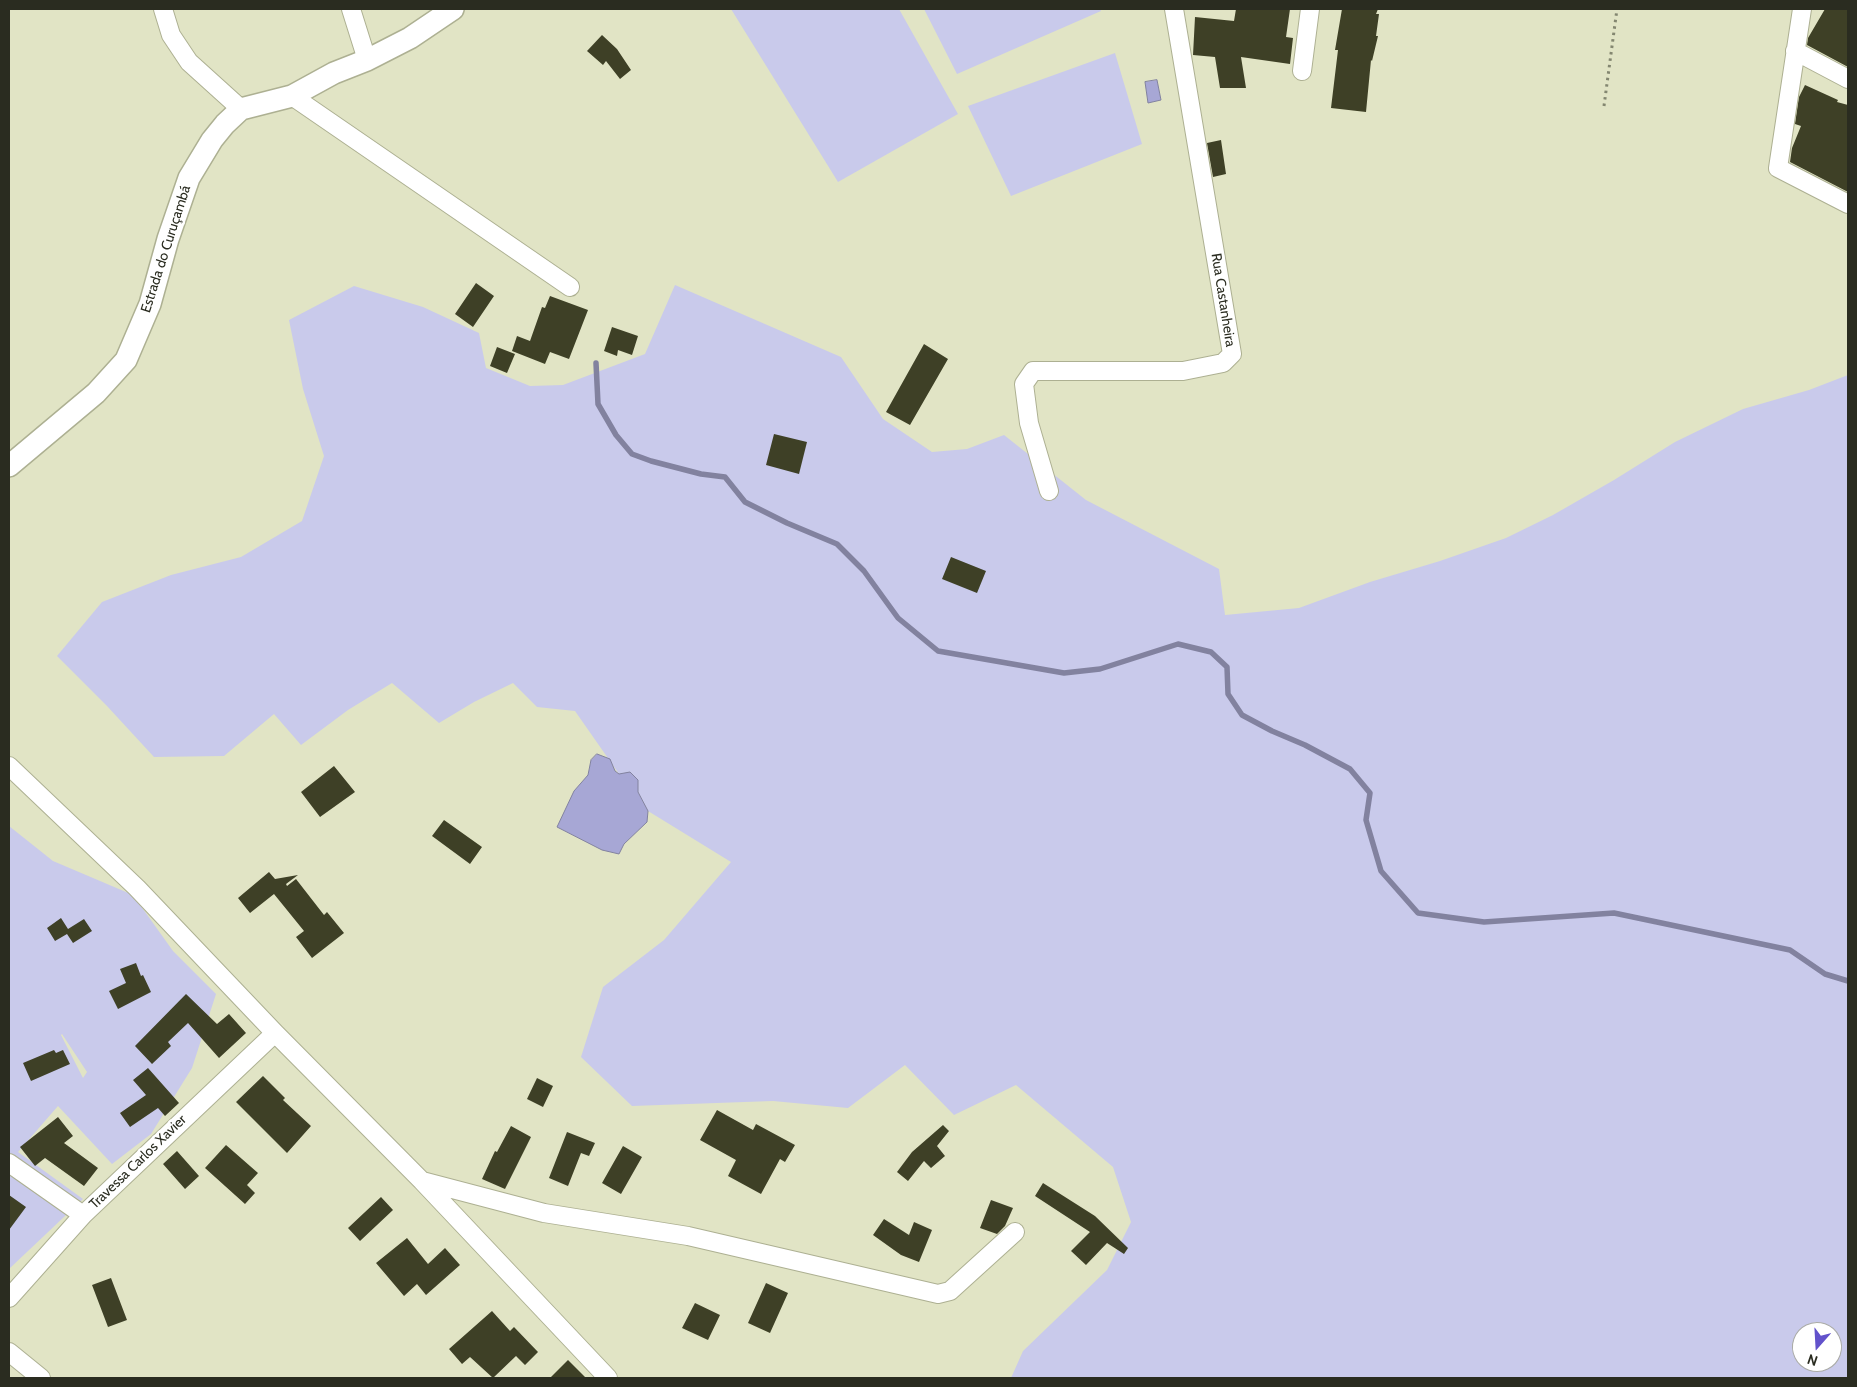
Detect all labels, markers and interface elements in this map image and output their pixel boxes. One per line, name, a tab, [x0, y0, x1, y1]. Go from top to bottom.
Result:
street label: Estrada do Curuçambá	[137, 183, 195, 315]
street label: Rua Castanheira	[1207, 252, 1239, 348]
street label: Travessa Carlos Xavier	[86, 1111, 190, 1213]
north arrow	[1792, 1322, 1842, 1372]
text: N	[1805, 1350, 1820, 1370]

